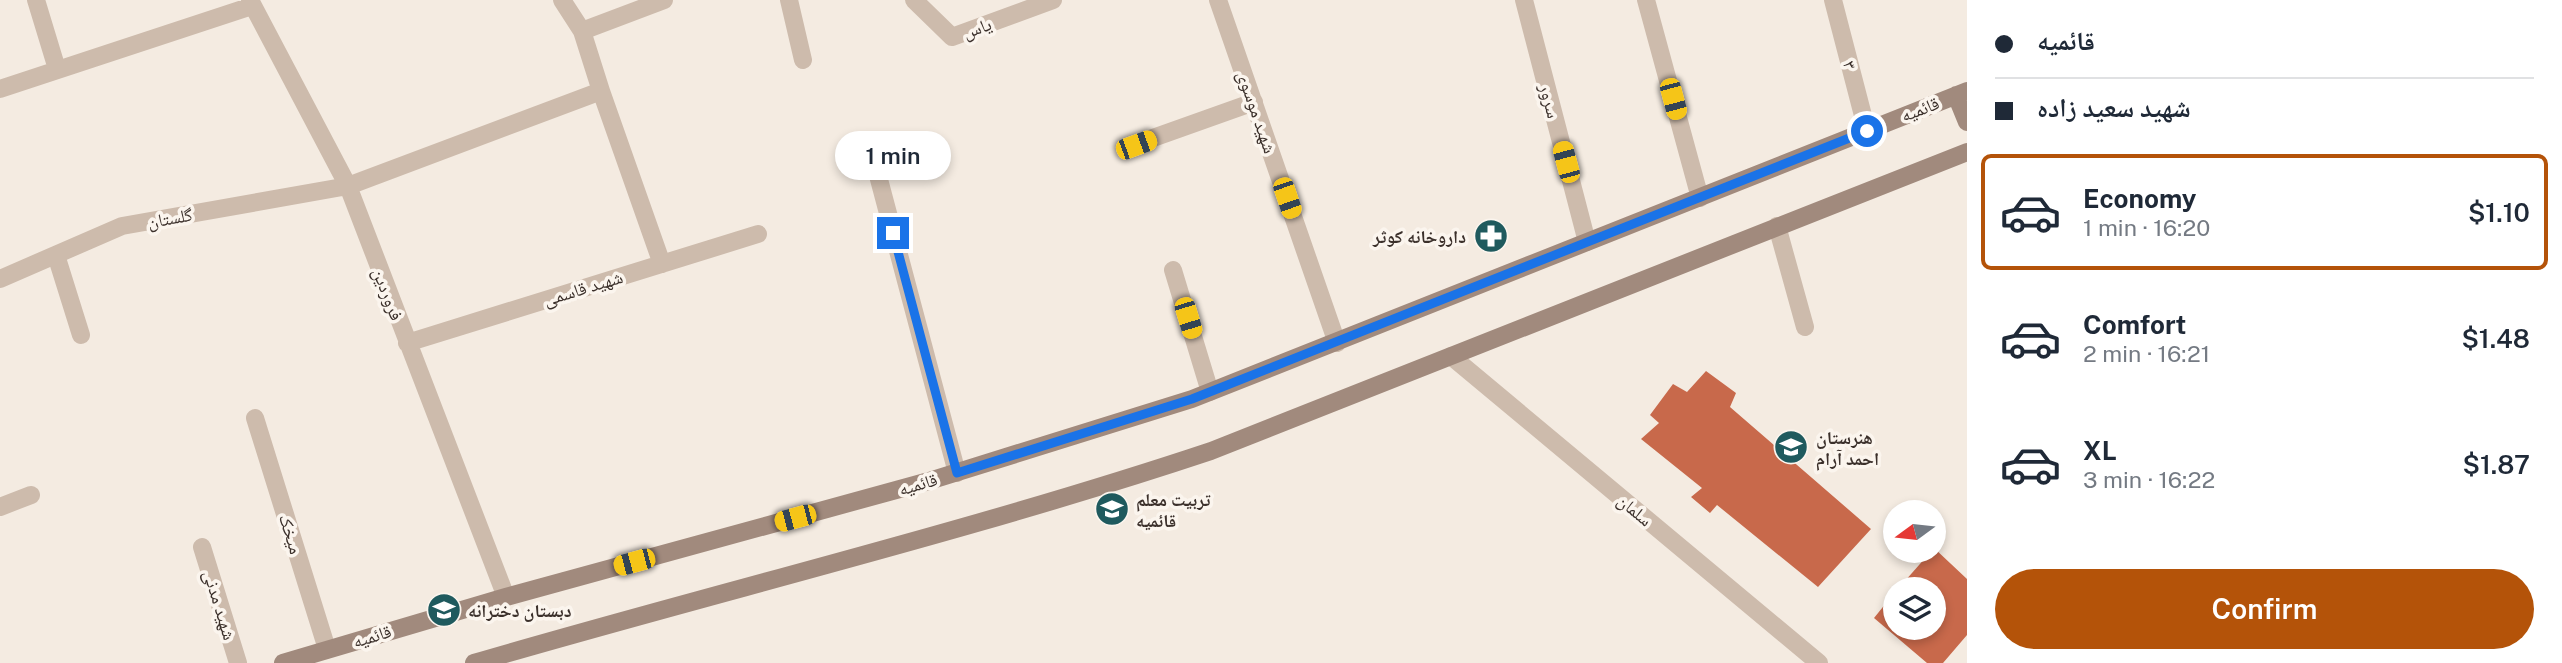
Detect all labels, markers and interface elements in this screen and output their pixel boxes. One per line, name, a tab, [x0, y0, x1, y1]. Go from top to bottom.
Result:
street label: یاس	[960, 13, 995, 44]
text: قائمیه	[2037, 25, 2095, 56]
street label: ۳	[1839, 58, 1861, 72]
street label: شهید موسوی	[1232, 68, 1281, 156]
car	[1658, 76, 1689, 122]
street label: سرور	[1535, 81, 1565, 120]
street label: قائمیه	[1898, 92, 1942, 126]
text: شهید سعید زاده	[2037, 92, 2191, 123]
route start	[1851, 115, 1883, 147]
car	[1113, 128, 1160, 162]
callout: 1 min	[835, 132, 951, 180]
car	[1551, 139, 1582, 185]
text: 1 min	[866, 142, 920, 169]
car	[1271, 175, 1304, 221]
icon: car	[1999, 181, 2062, 244]
text: Economy	[2083, 183, 2196, 214]
text: $1.10	[2468, 197, 2530, 228]
street label: گلستان	[146, 204, 195, 233]
text: 1 min · 16:20	[2083, 214, 2210, 241]
route end	[877, 217, 909, 249]
pharmacy icon: داروخانه کوثر	[1472, 217, 1510, 255]
place label: داروخانه کوثر	[1372, 226, 1466, 247]
street label: فروردین	[368, 265, 408, 324]
street label: شهید قاسمی	[541, 266, 626, 311]
car	[1172, 295, 1205, 341]
icon: car	[1999, 307, 2062, 370]
text: Comfort	[2083, 309, 2186, 340]
text: $1.48	[2461, 323, 2530, 354]
text: 2 min · 16:21	[2083, 340, 2210, 367]
place label: هنرستان احمد آرام	[1816, 427, 1879, 471]
school or university icon: هنرستان احمد آرام	[1772, 428, 1810, 466]
icon: car	[1999, 433, 2062, 496]
text: XL	[2083, 435, 2117, 466]
text: $1.87	[2462, 449, 2530, 480]
text: 3 min · 16:22	[2083, 466, 2215, 493]
street label: قائمیه	[896, 469, 940, 500]
place label: تربیت معلم قائمیه	[1136, 489, 1211, 531]
street label: سلمان	[1613, 489, 1657, 531]
school or university icon: تربیت معلم قائمیه	[1093, 490, 1131, 528]
north arrow	[1883, 500, 1946, 564]
map controls	[1883, 500, 1946, 640]
car	[772, 502, 819, 534]
street label: میخک	[275, 511, 307, 557]
car	[611, 546, 658, 578]
street label: شهید مدنی	[198, 567, 241, 643]
button: Confirm	[1995, 569, 2534, 649]
button: layers	[1883, 577, 1946, 640]
school or university icon: دبستان دخترانه	[425, 591, 463, 629]
place label: دبستان دخترانه	[468, 600, 572, 622]
street label: قائمیه	[350, 620, 394, 652]

